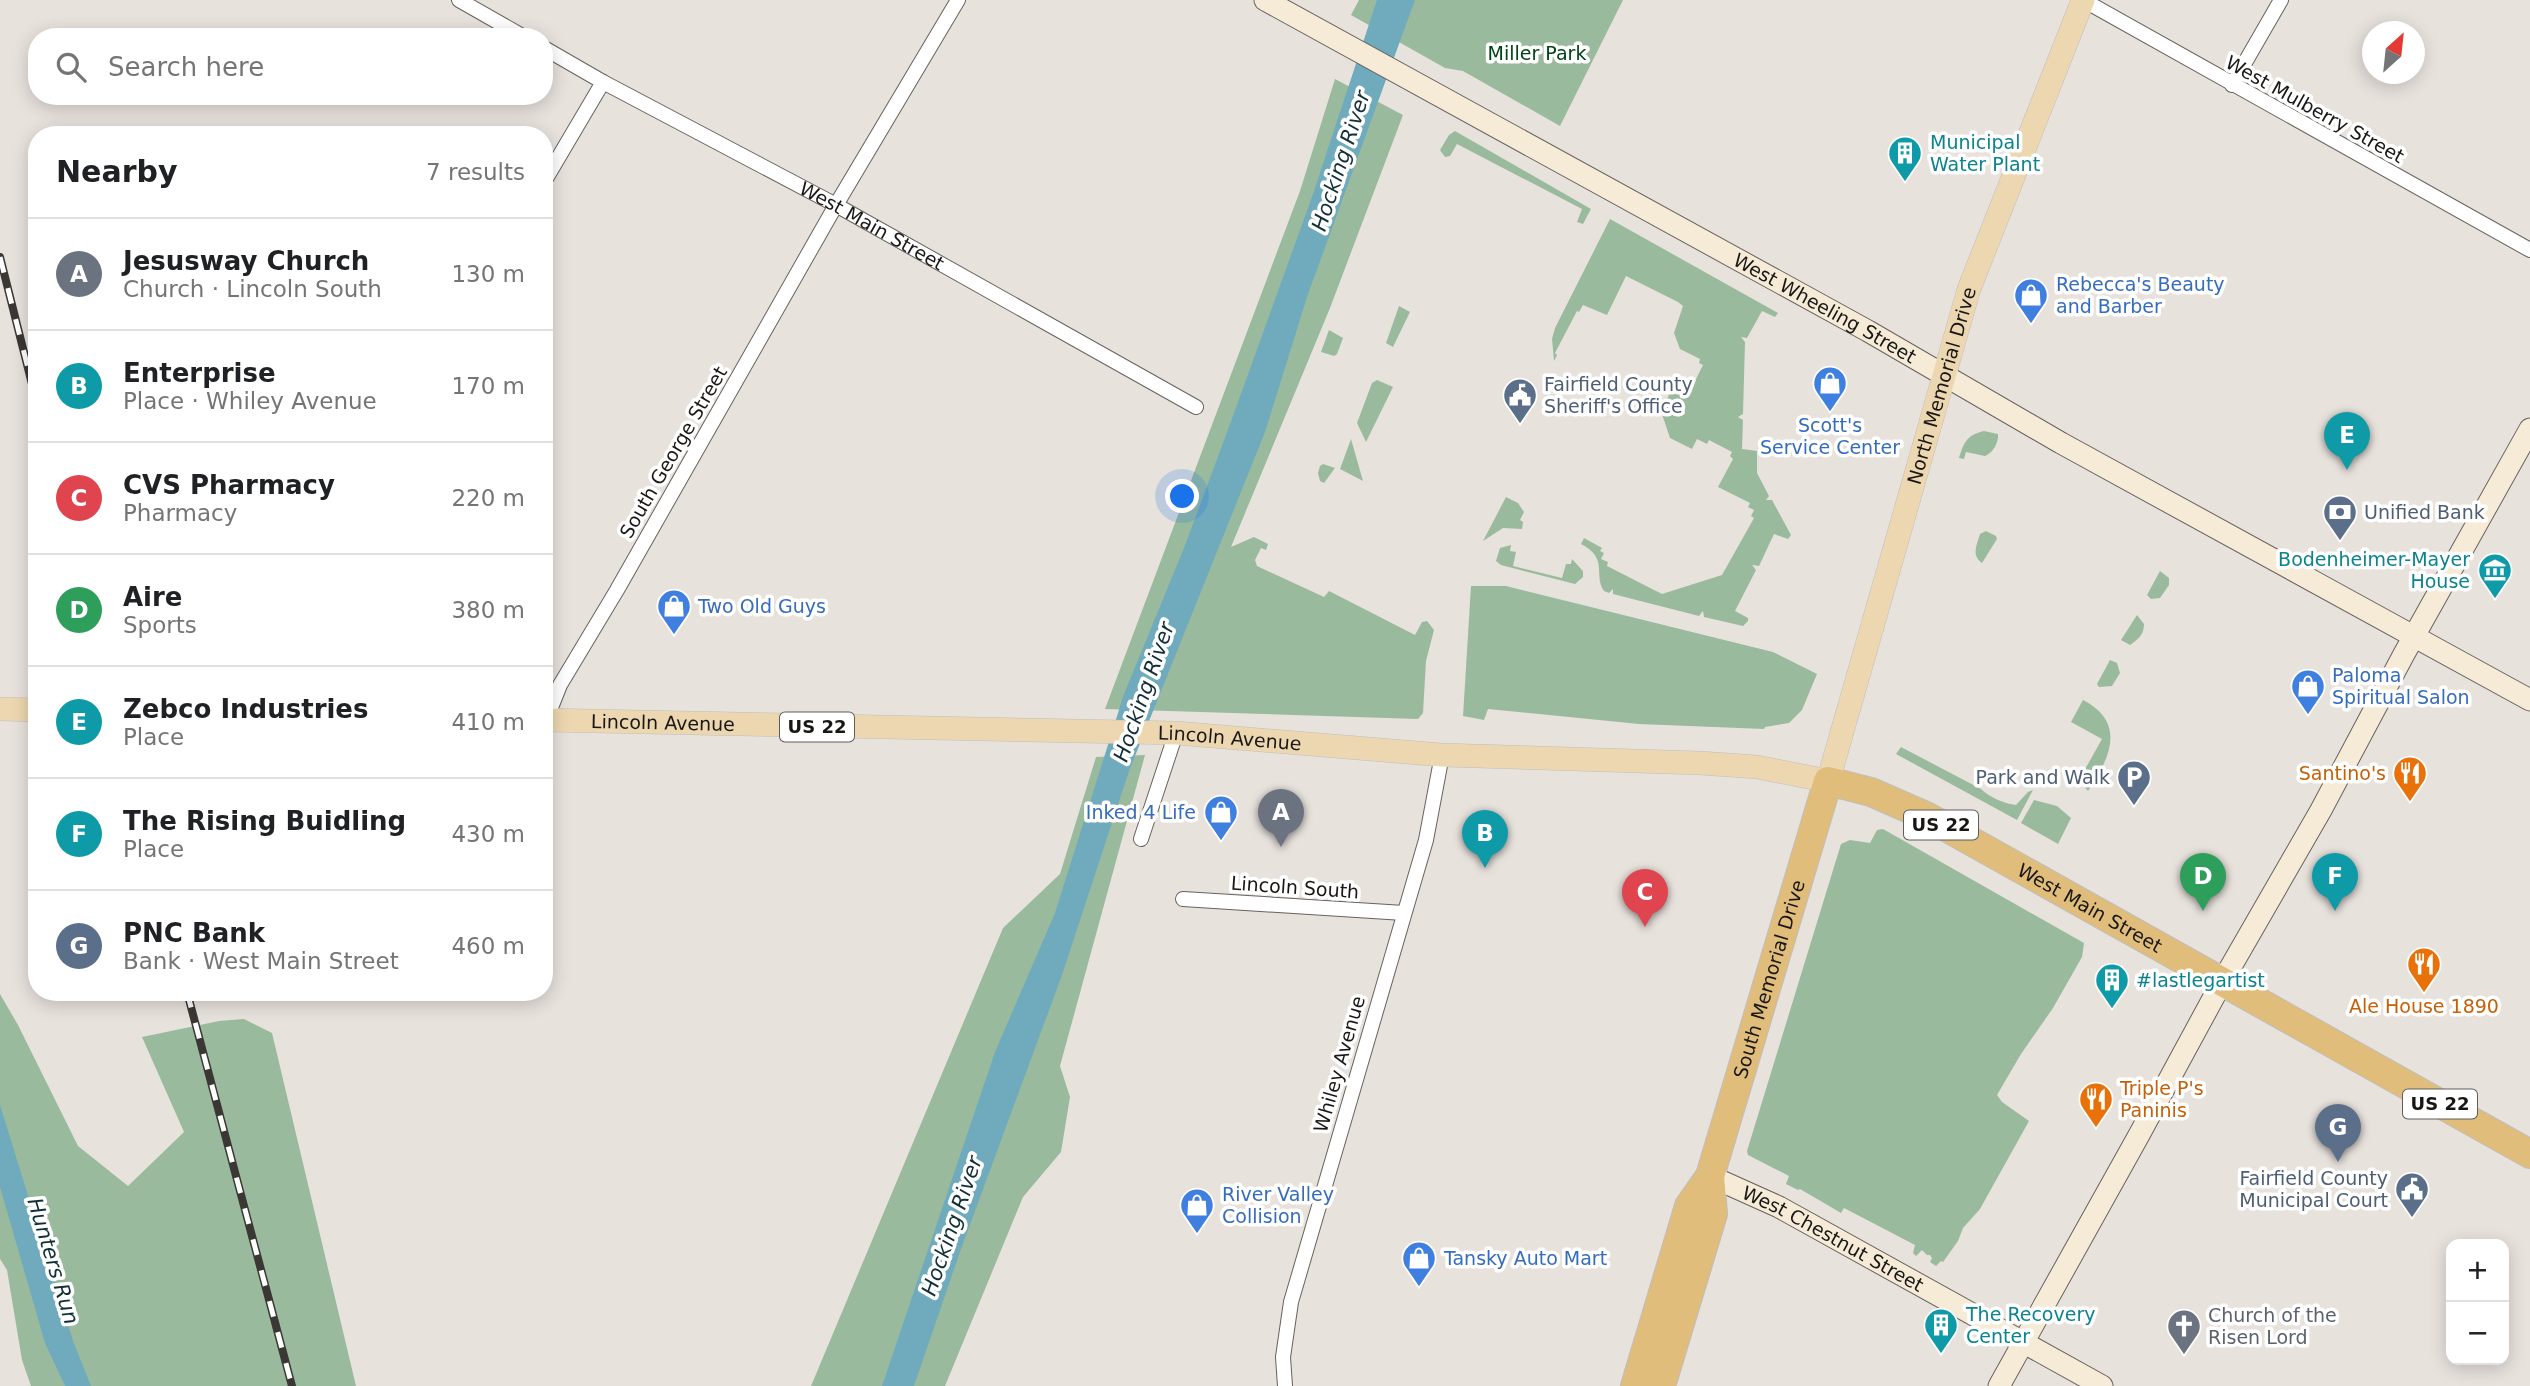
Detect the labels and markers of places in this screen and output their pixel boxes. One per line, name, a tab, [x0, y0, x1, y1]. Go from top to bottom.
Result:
place label: Municipal Water Plant	[1930, 131, 2040, 175]
building icon: Municipal Water Plant	[1886, 134, 1924, 183]
place label: Rebecca's Beauty and Barber	[2056, 273, 2225, 317]
shop icon: Rebecca's Beauty and Barber	[2012, 276, 2050, 325]
shop icon: Scott's Service Center	[1811, 364, 1849, 413]
place label: Fairfield County Sheriff's Office	[1544, 373, 1693, 417]
public building icon: Fairfield County Sheriff's Office	[1501, 376, 1539, 425]
pin: E	[2324, 412, 2370, 470]
place label: Scott's Service Center	[1760, 414, 1900, 458]
bank icon: Unified Bank	[2321, 493, 2359, 542]
place label: Unified Bank	[2364, 501, 2485, 523]
place label: Bodenheimer-Mayer House	[2278, 548, 2470, 592]
museum icon: Bodenheimer-Mayer House	[2476, 551, 2514, 600]
shop icon: Two Old Guys	[655, 587, 693, 636]
place label: Two Old Guys	[697, 595, 826, 617]
place label: Paloma Spiritual Salon	[2332, 664, 2470, 708]
shop icon: Paloma Spiritual Salon	[2289, 667, 2327, 716]
restaurant icon: Santino's	[2391, 754, 2429, 803]
parking icon: Park and Walk	[2115, 758, 2153, 807]
place label: Santino's	[2299, 762, 2386, 784]
place label: Park and Walk	[1976, 766, 2110, 788]
pin: A	[1258, 789, 1304, 847]
shop icon: Inked 4 Life	[1202, 793, 1240, 842]
place label: Inked 4 Life	[1086, 801, 1196, 823]
pin: B	[1462, 810, 1508, 868]
pin: D	[2180, 853, 2226, 911]
pin: F	[2312, 853, 2358, 911]
pin: C	[1622, 869, 1668, 927]
restaurant icon: Ale House 1890	[2405, 945, 2443, 994]
building icon: #lastlegartist	[2093, 961, 2131, 1010]
place label: #lastlegartist	[2136, 969, 2265, 991]
place label: Ale House 1890	[2349, 995, 2499, 1017]
place label: Triple P's Paninis	[2119, 1077, 2204, 1121]
restaurant icon: Triple P's Paninis	[2077, 1080, 2115, 1129]
pin: G	[2315, 1104, 2361, 1162]
place label: Fairfield County Municipal Court	[2239, 1167, 2388, 1211]
public building icon: Fairfield County Municipal Court	[2393, 1170, 2431, 1219]
place label: River Valley Collision	[1222, 1183, 1334, 1227]
shop icon: River Valley Collision	[1178, 1186, 1216, 1235]
shop icon: Tansky Auto Mart	[1400, 1239, 1438, 1288]
place label: Tansky Auto Mart	[1443, 1247, 1607, 1269]
place label: The Recovery Center	[1965, 1303, 2095, 1347]
place label: Church of the Risen Lord	[2208, 1304, 2337, 1348]
building icon: The Recovery Center	[1922, 1306, 1960, 1355]
church icon: Church of the Risen Lord	[2165, 1307, 2203, 1356]

